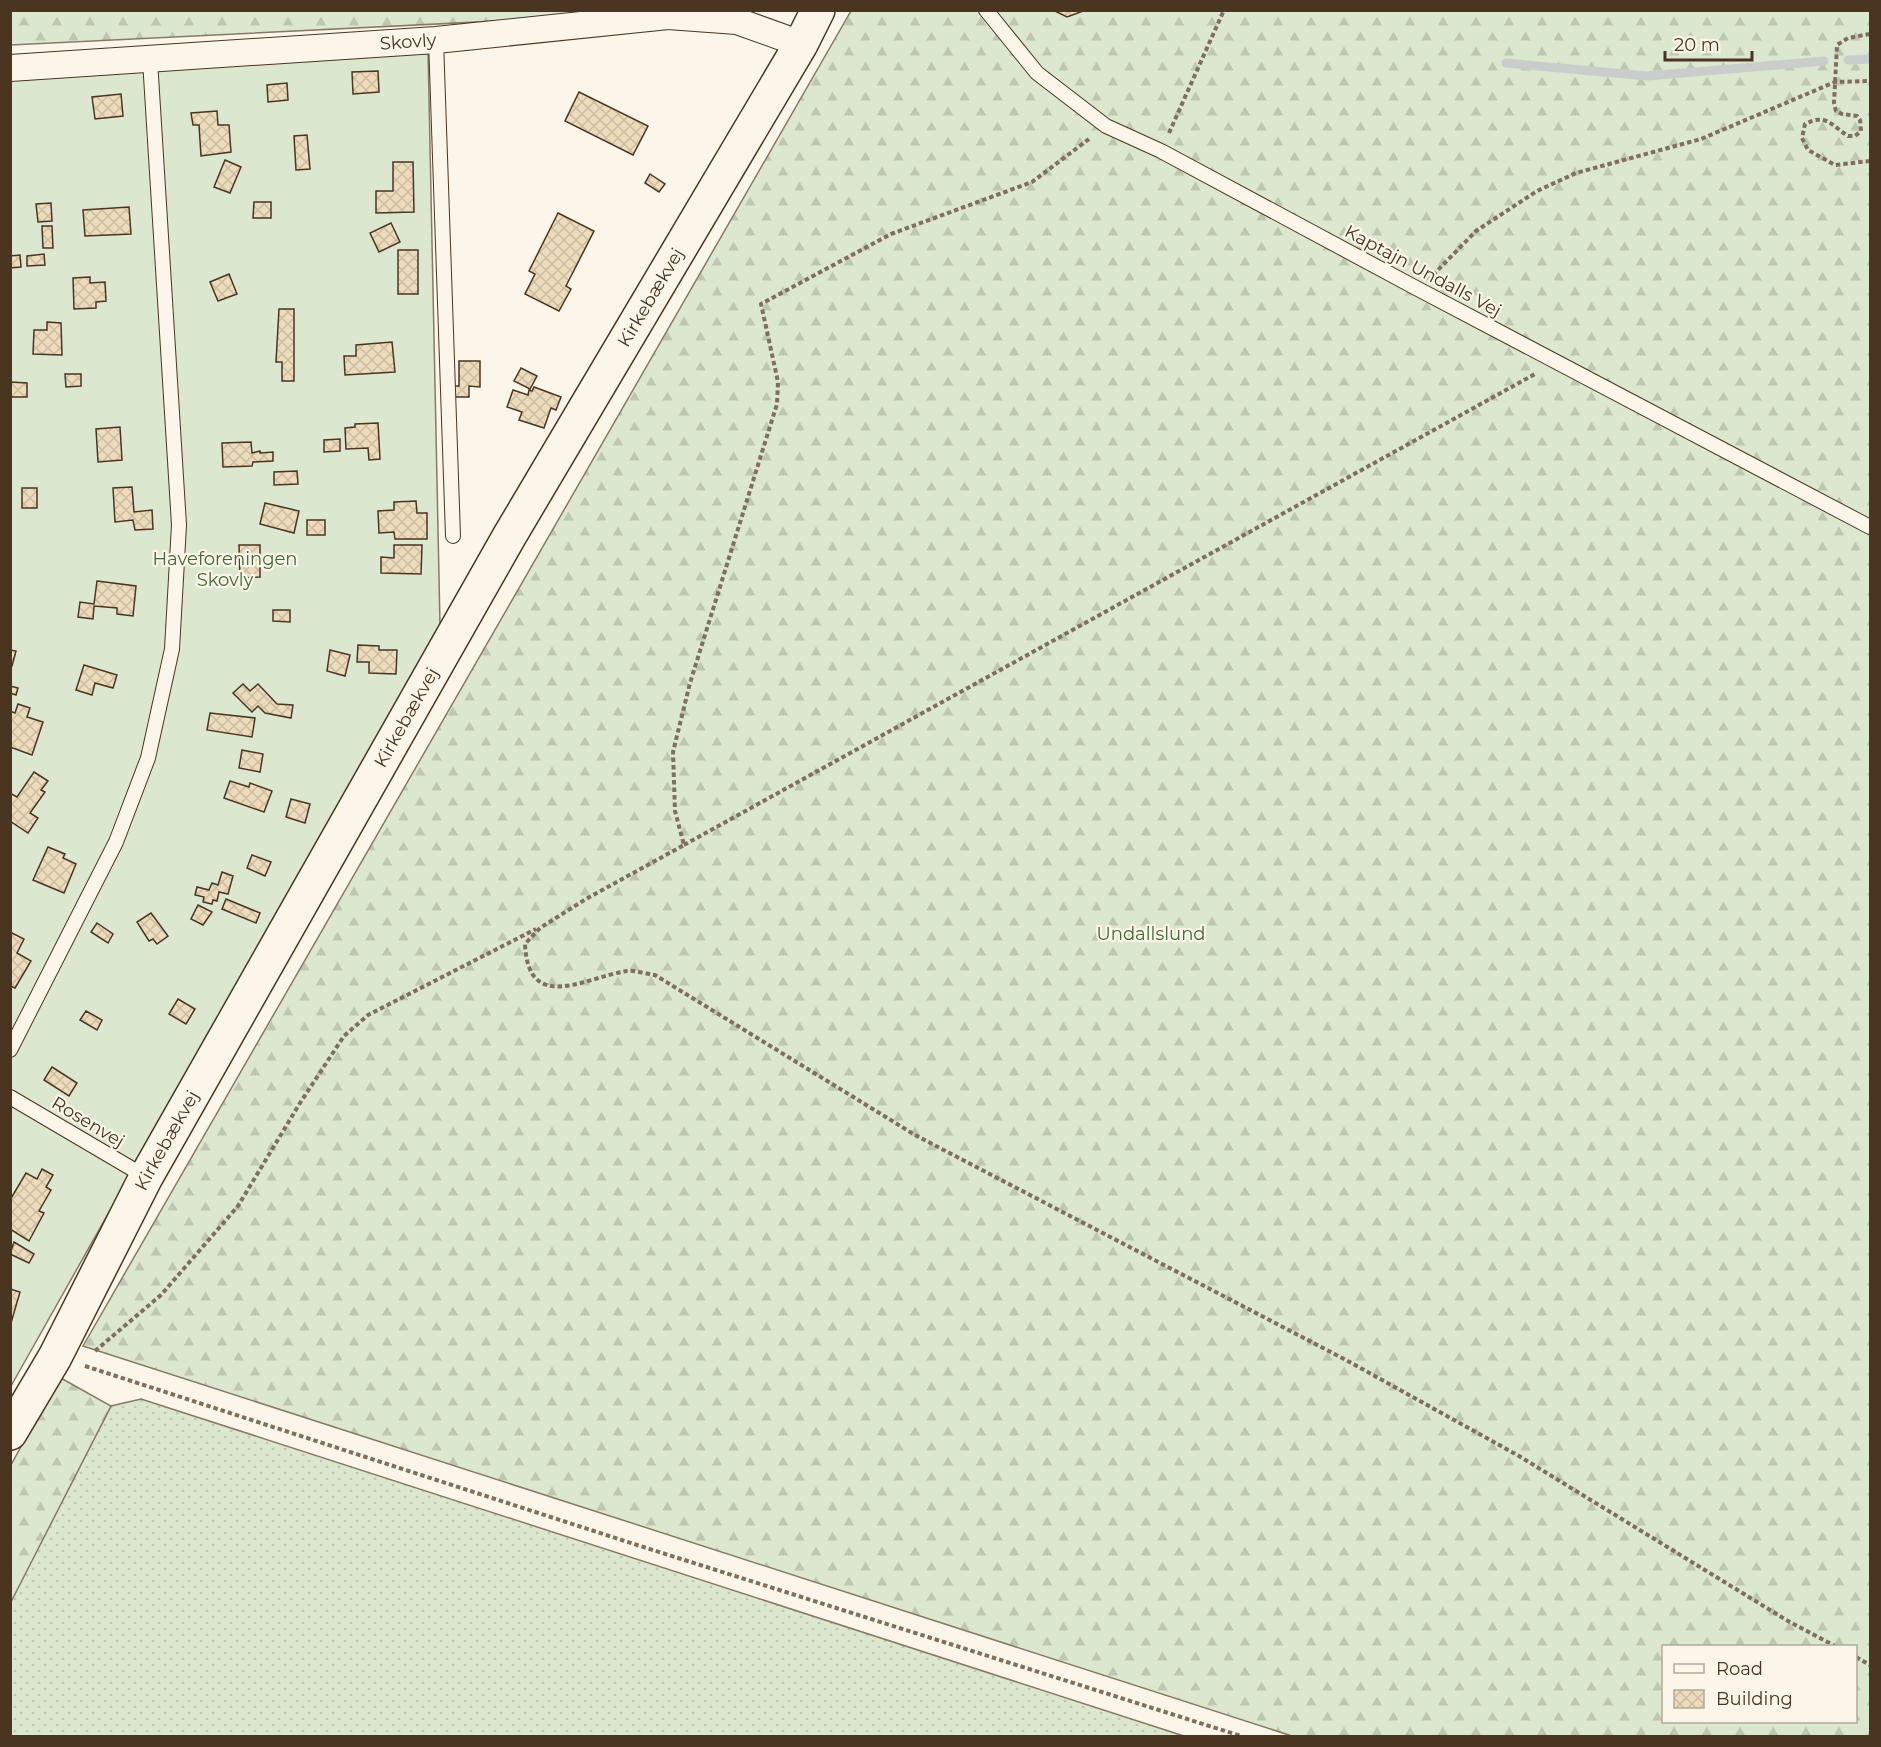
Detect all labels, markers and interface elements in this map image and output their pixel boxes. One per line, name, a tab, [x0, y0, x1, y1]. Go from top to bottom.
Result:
scale bar	[1665, 24, 1752, 62]
street label: Skovly	[379, 29, 437, 55]
text: 20 m	[1674, 34, 1720, 56]
street label: Kaptajn Undalls Vej	[1341, 220, 1505, 322]
street label: Kirkebækvej	[613, 244, 689, 351]
park label: Haveforeningen Skovly	[152, 548, 298, 591]
street label: Kirkebækvej	[369, 664, 443, 772]
park label: Undallslund	[1096, 923, 1206, 945]
street label: Kirkebækvej	[130, 1087, 204, 1194]
street label: Rosenvej	[48, 1092, 128, 1152]
legend	[1662, 1645, 1857, 1723]
text: Road	[1716, 1658, 1763, 1680]
text: Building	[1716, 1688, 1793, 1710]

